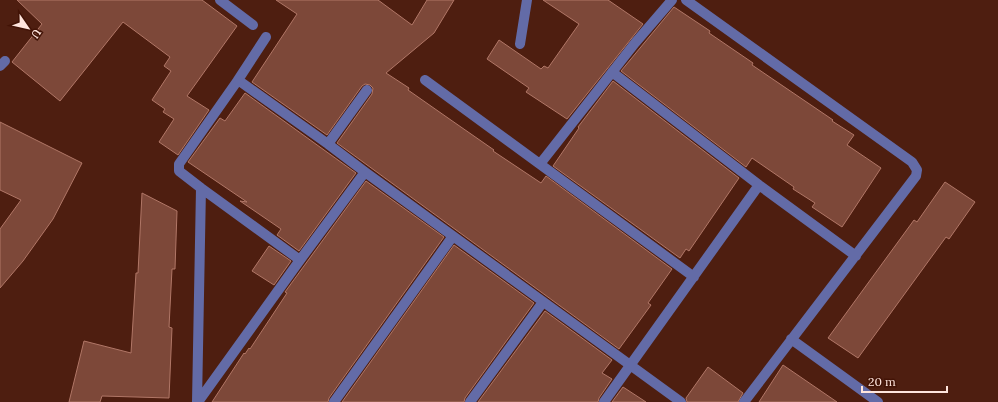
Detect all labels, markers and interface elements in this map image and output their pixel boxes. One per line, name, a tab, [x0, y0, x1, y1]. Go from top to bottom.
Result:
north arrow	[8, 8, 48, 48]
text: U	[28, 26, 44, 41]
scale bar	[862, 368, 947, 394]
text: 20 m	[868, 374, 896, 389]

